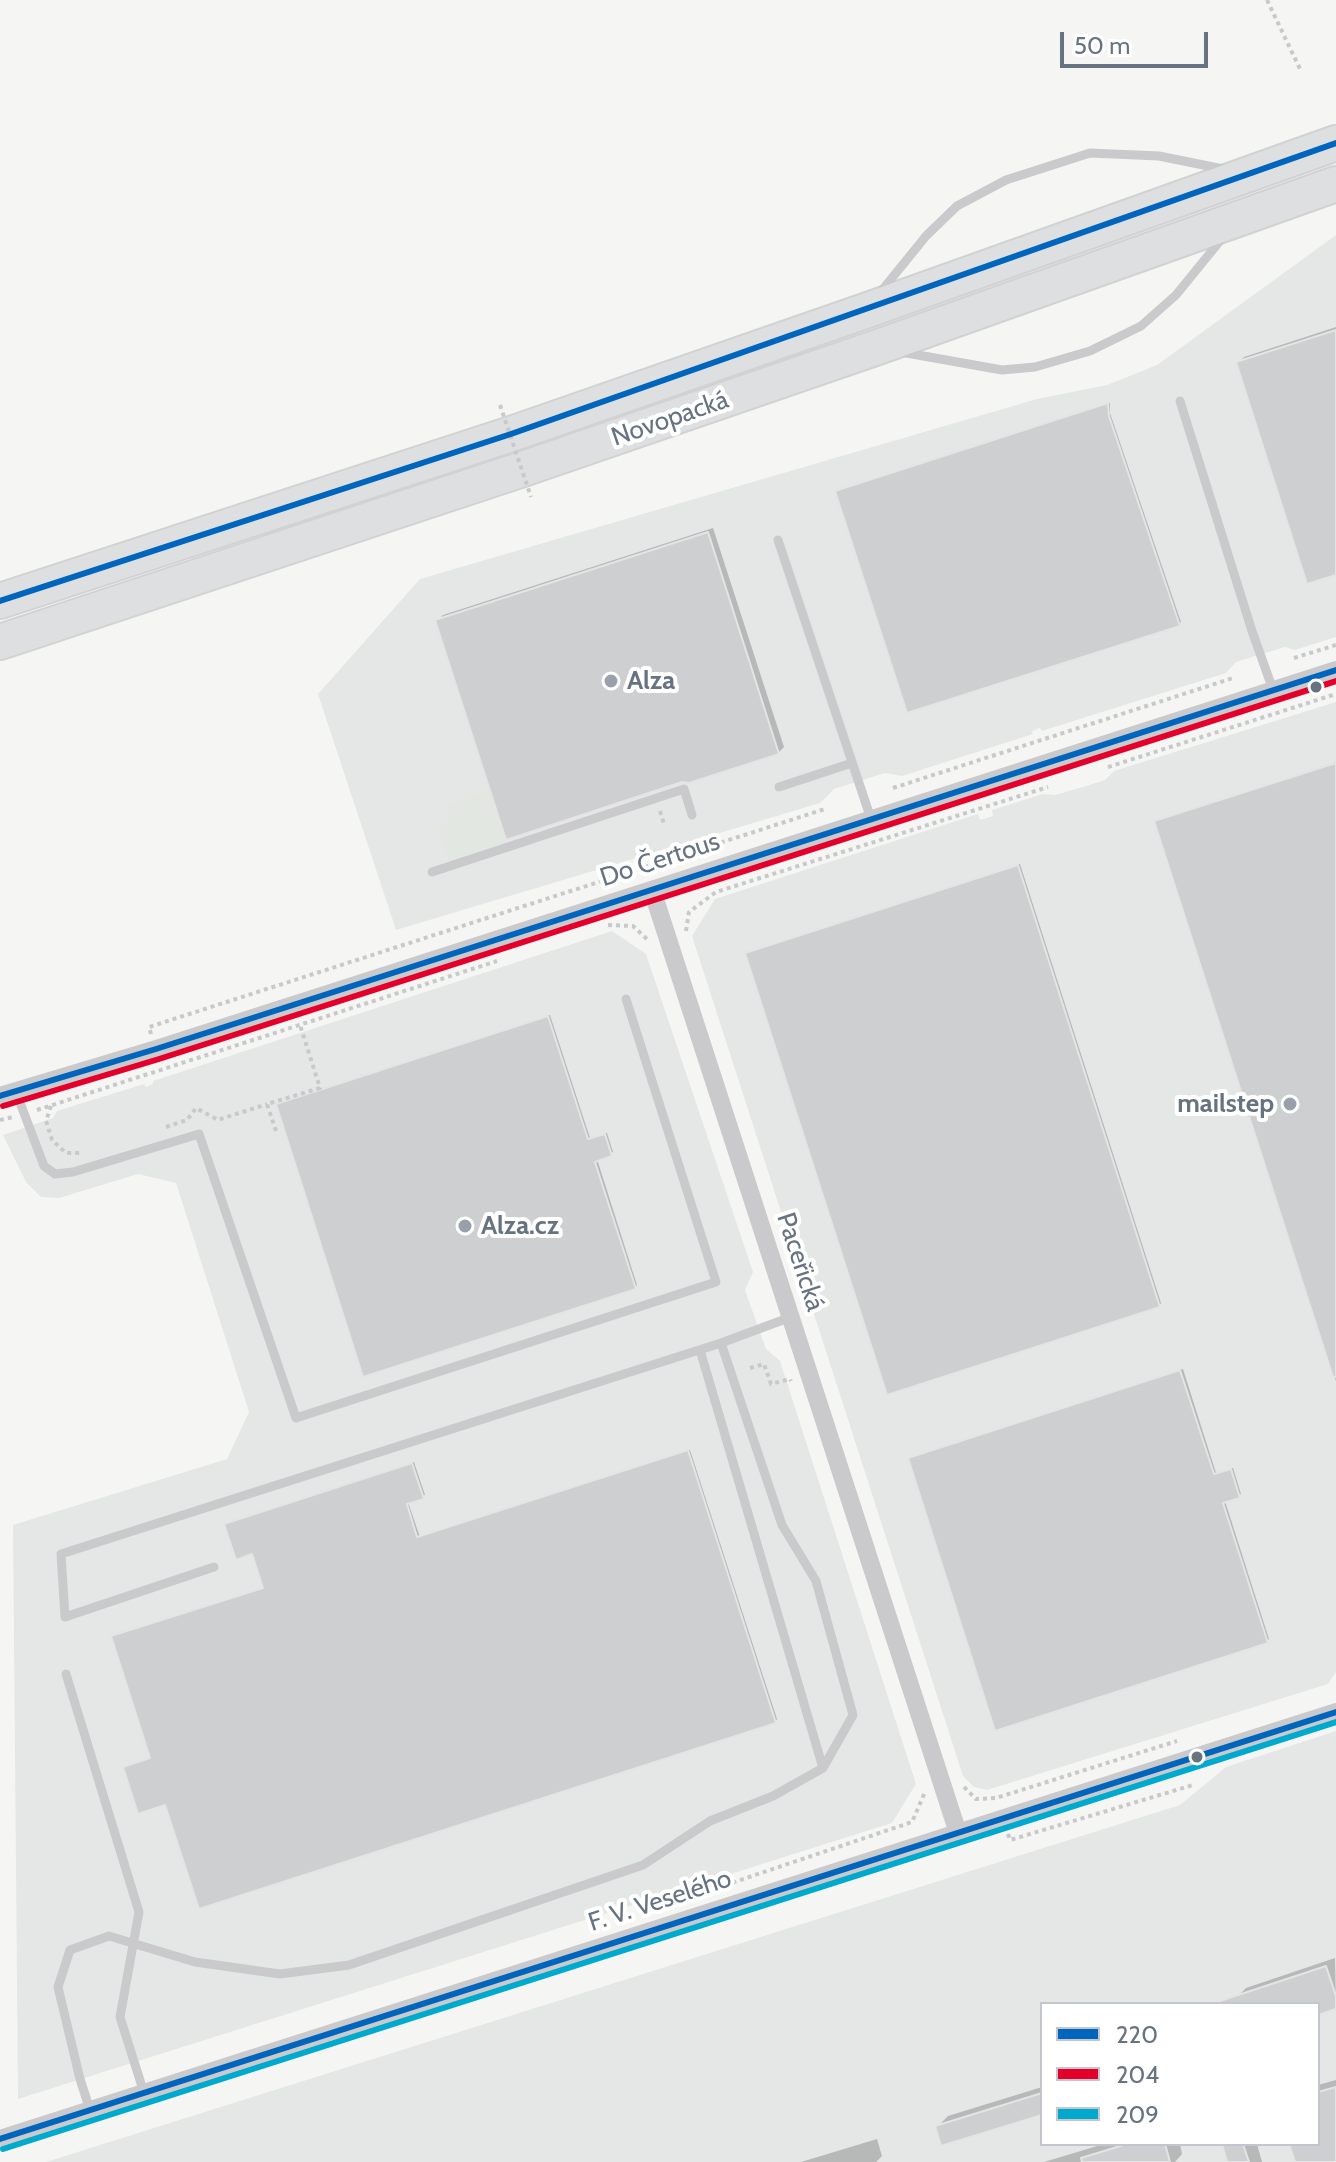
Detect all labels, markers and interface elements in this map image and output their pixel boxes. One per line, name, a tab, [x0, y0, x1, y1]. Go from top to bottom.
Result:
scale bar	[1064, 16, 1212, 66]
text: 50 m	[1074, 31, 1130, 60]
street label: Novopacká	[607, 384, 733, 454]
place label: Alza	[627, 665, 675, 697]
marker: Alza	[602, 672, 620, 690]
unlabelled marker	[1308, 679, 1324, 695]
street label: Do Čertous	[596, 826, 724, 894]
place label: mailstep	[1177, 1088, 1274, 1120]
marker: mailstep	[1281, 1095, 1299, 1113]
street label: Paceřická	[769, 1209, 831, 1315]
place label: Alza.cz	[481, 1210, 559, 1242]
marker: Alza.cz	[456, 1217, 474, 1235]
unlabelled marker	[1189, 1749, 1205, 1765]
street label: F. V. Veselého	[585, 1863, 735, 1939]
legend	[1040, 2002, 1320, 2146]
text: 220	[1116, 2020, 1158, 2049]
text: 204	[1116, 2060, 1159, 2089]
text: 209	[1116, 2100, 1159, 2129]

